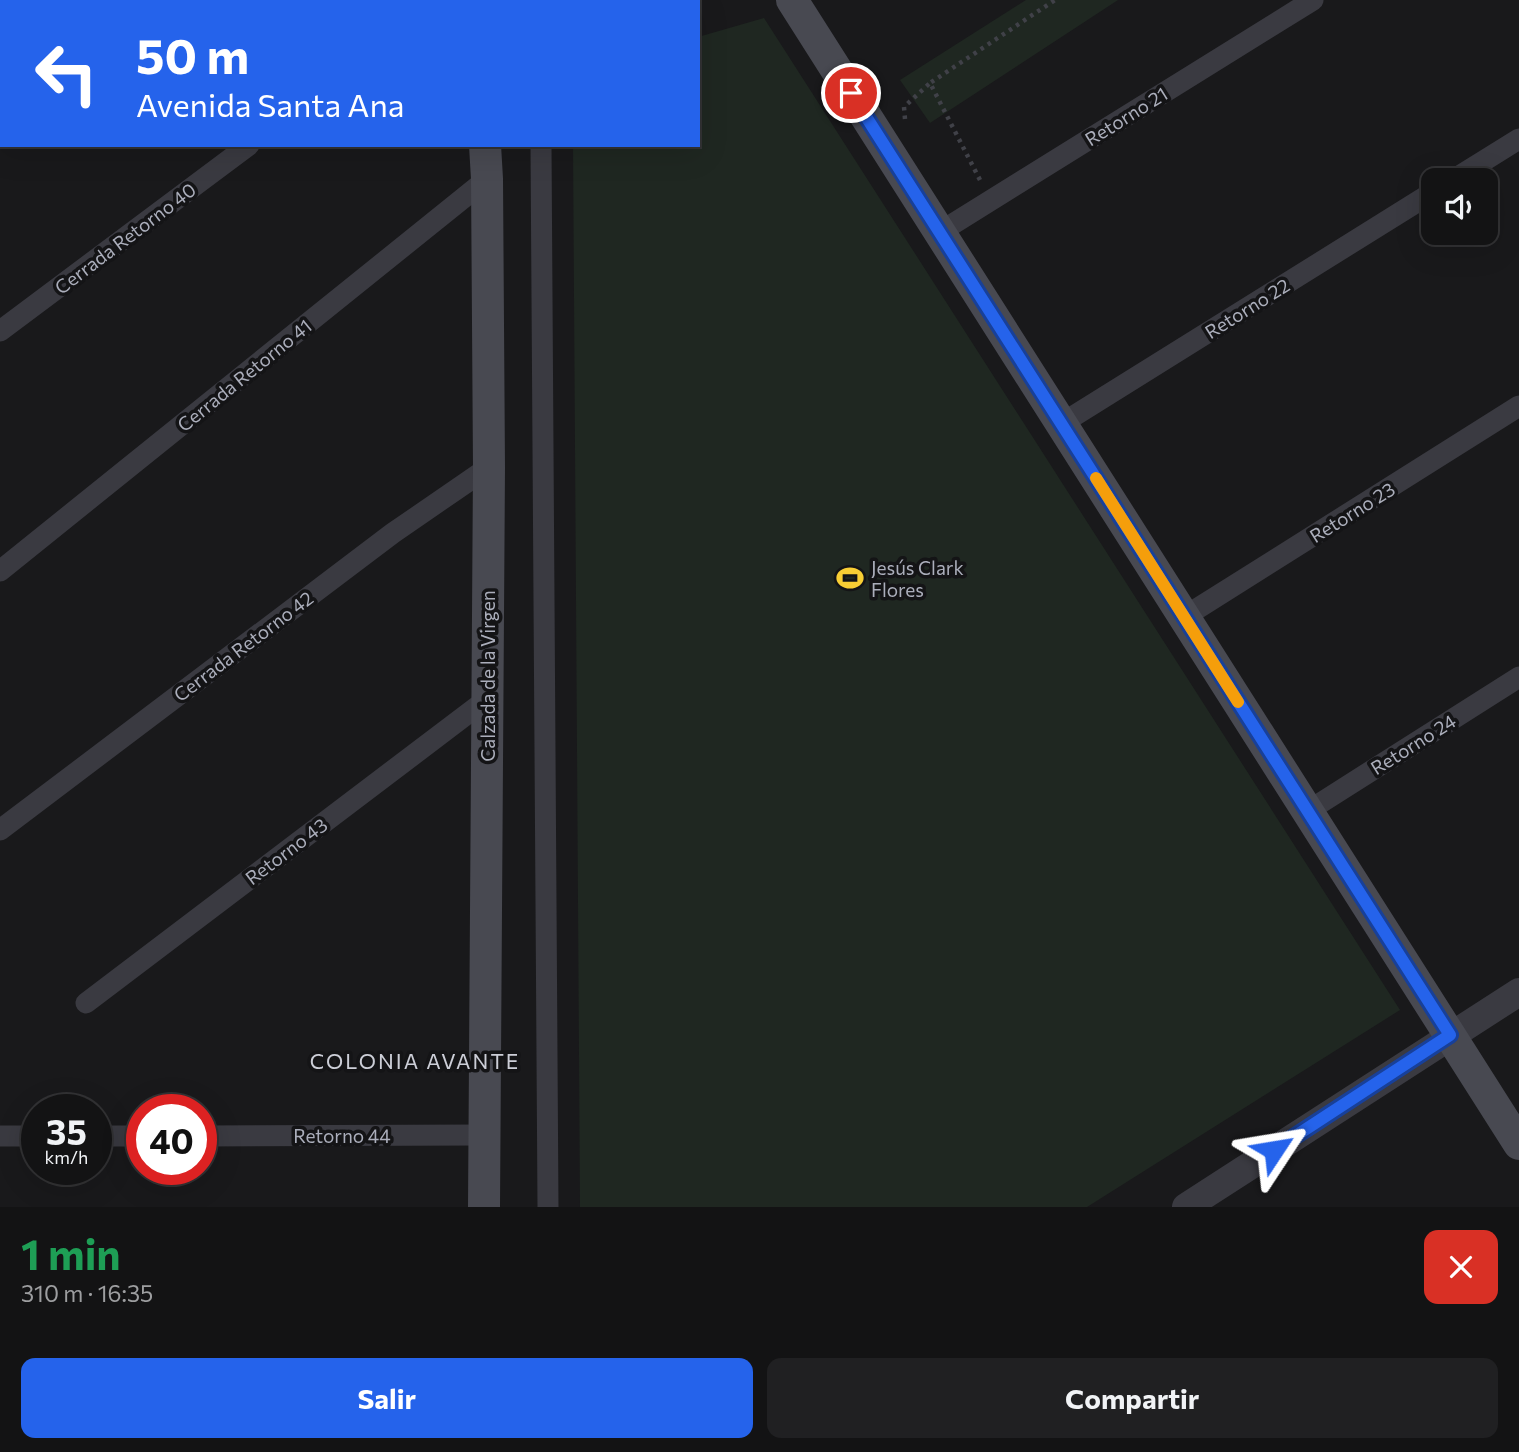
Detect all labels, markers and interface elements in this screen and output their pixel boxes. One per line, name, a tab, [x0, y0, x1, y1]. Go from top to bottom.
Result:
text: 50 m	[136, 24, 249, 84]
icon: left	[21, 28, 112, 119]
pin	[821, 63, 881, 123]
icon: arrive	[832, 74, 870, 112]
street label: Retorno 21	[1080, 82, 1172, 150]
text: Avenida Santa Ana	[136, 84, 404, 124]
map controls	[1421, 168, 1498, 245]
button: sound	[1421, 168, 1498, 245]
street label: Cerrada Retorno 40	[50, 177, 200, 299]
street label: Retorno 22	[1200, 273, 1294, 343]
street label: Cerrada Retorno 41	[172, 314, 316, 436]
street label: Retorno 23	[1305, 477, 1399, 547]
place label: Jesús Clark Flores	[871, 556, 964, 601]
sports icon: Jesús Clark Flores	[835, 563, 865, 593]
street label: Cerrada Retorno 42	[169, 586, 317, 706]
street label: Calzada de la Virgen	[476, 590, 499, 762]
street label: Retorno 24	[1366, 709, 1460, 779]
street label: Retorno 43	[240, 813, 332, 889]
district label: COLONIA AVANTE	[310, 1048, 520, 1073]
speed limit sign: 40	[126, 1094, 217, 1185]
text: 35	[46, 1109, 87, 1152]
position arrow	[1237, 1113, 1311, 1187]
street label: Retorno 44	[293, 1124, 391, 1147]
text: km/h	[45, 1146, 88, 1168]
text: 1 min	[21, 1227, 121, 1279]
button: close	[1424, 1230, 1498, 1304]
text: 310 m · 16:35	[21, 1279, 153, 1307]
button: Salir	[21, 1358, 753, 1438]
button: Compartir	[767, 1358, 1498, 1438]

